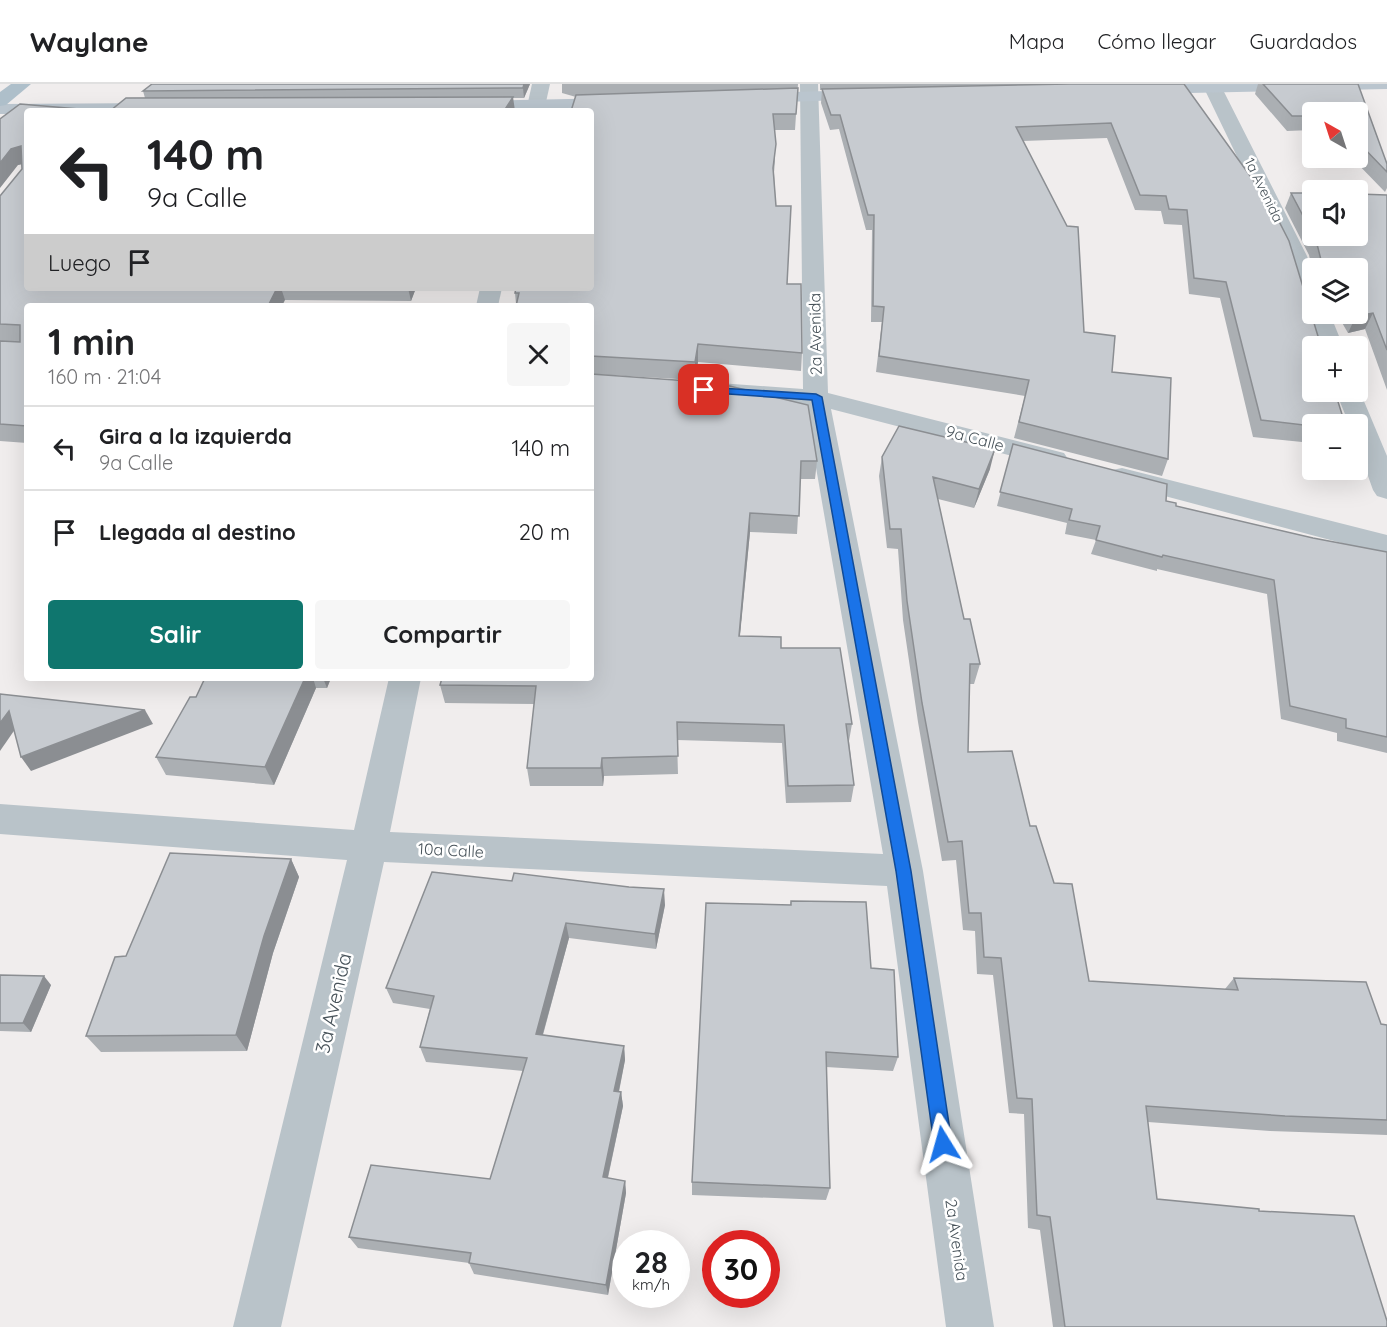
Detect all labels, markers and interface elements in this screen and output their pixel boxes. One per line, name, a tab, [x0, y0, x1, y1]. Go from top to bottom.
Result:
text: Waylane	[30, 24, 149, 59]
text: Mapa	[1009, 28, 1064, 54]
text: Cómo llegar	[1097, 28, 1216, 54]
text: Guardados	[1249, 28, 1357, 54]
north arrow	[1302, 102, 1368, 168]
map controls	[1302, 102, 1368, 480]
text: 140 m	[147, 128, 264, 181]
icon: left	[48, 132, 126, 210]
street label: 1a Avenida	[1241, 155, 1287, 225]
text: 9a Calle	[147, 180, 247, 214]
button: sound	[1302, 180, 1368, 246]
icon: arrive	[123, 246, 156, 279]
text: Luego	[48, 249, 111, 277]
button: layers	[1302, 258, 1368, 324]
street label: 2a Avenida	[804, 293, 826, 375]
text: 1 min	[48, 319, 135, 364]
button: close	[507, 323, 570, 386]
button: +	[1302, 336, 1368, 402]
text: 160 m · 21:04	[48, 364, 161, 389]
pin	[678, 364, 729, 415]
icon: arrive	[687, 373, 720, 406]
button: −	[1302, 414, 1368, 480]
street label: 9a Calle	[944, 421, 1006, 455]
text: Gira a la izquierda	[99, 422, 292, 450]
icon: left	[48, 432, 81, 465]
text: 140 m	[511, 434, 570, 462]
text: 9a Calle	[99, 450, 173, 475]
icon: arrive	[48, 516, 81, 549]
text: Llegada al destino	[99, 518, 296, 546]
text: 20 m	[519, 518, 570, 546]
button: Salir	[48, 600, 303, 669]
button: Compartir	[315, 600, 570, 669]
street label: 10a Calle	[418, 838, 484, 862]
street label: 3a Avenida	[309, 950, 357, 1056]
position arrow	[911, 1112, 975, 1176]
street label: 2a Avenida	[941, 1198, 973, 1282]
speed limit sign: 30	[702, 1230, 780, 1308]
text: 28	[634, 1243, 668, 1281]
text: km/h	[632, 1275, 670, 1294]

